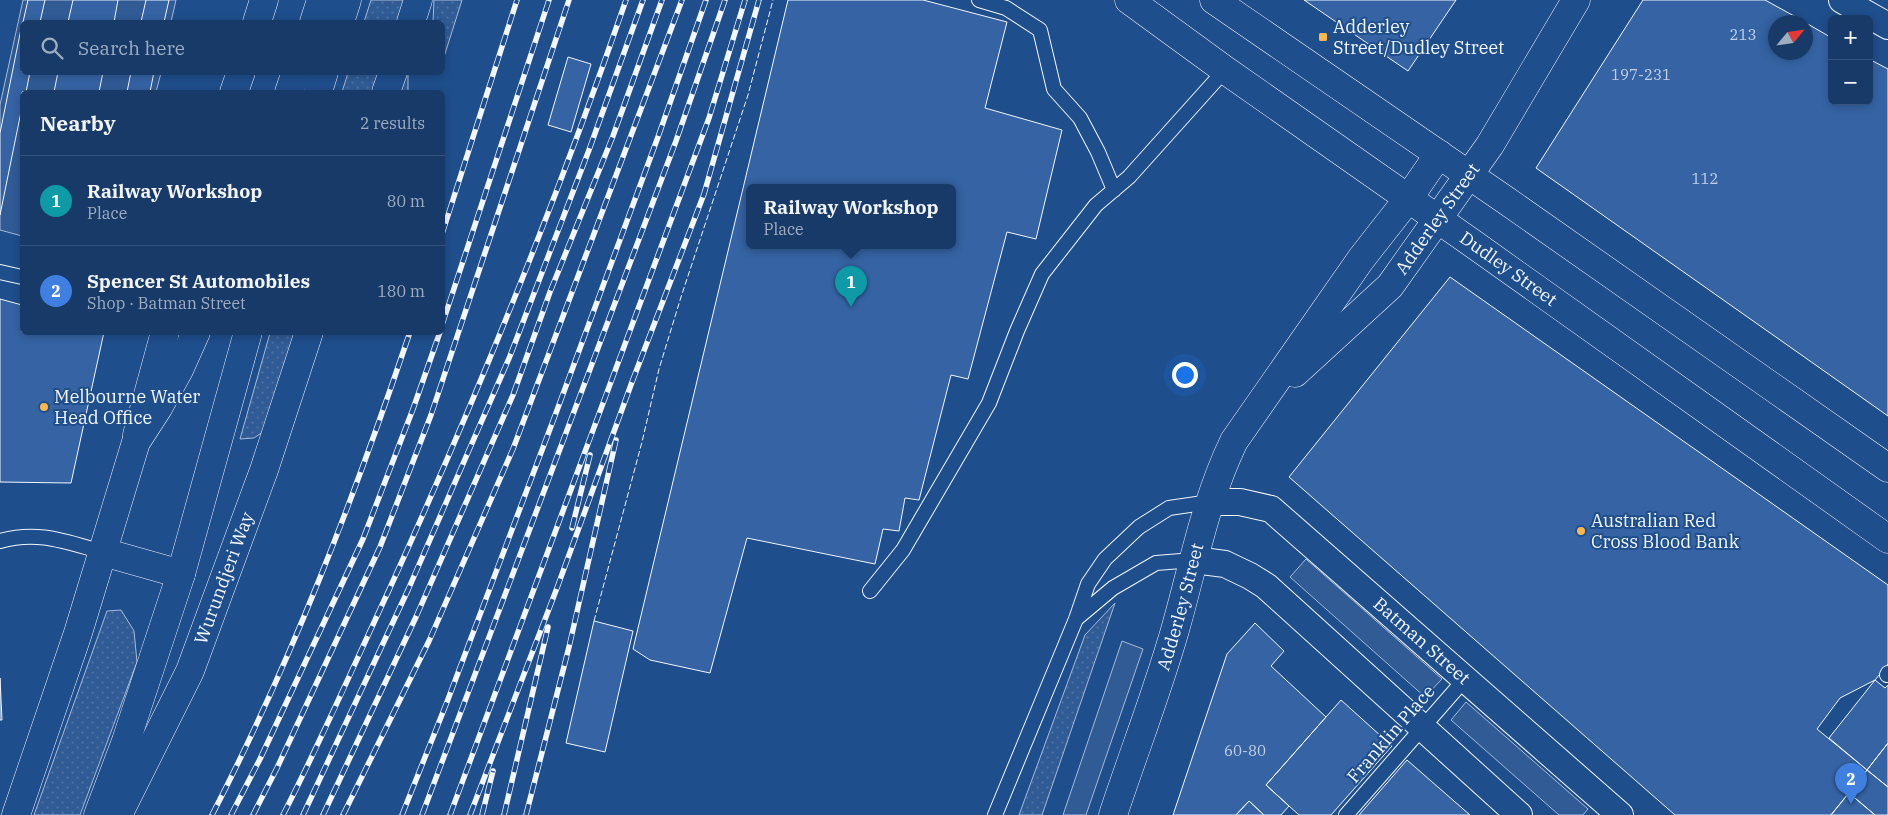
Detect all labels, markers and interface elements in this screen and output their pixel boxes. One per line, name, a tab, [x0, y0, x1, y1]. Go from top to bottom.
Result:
place label: Adderley Street/Dudley Street	[1333, 15, 1504, 59]
north arrow	[1768, 15, 1813, 60]
map controls	[1828, 15, 1873, 105]
button: +	[1828, 15, 1873, 60]
search box	[20, 20, 445, 75]
house number: 213	[1729, 25, 1757, 44]
marker: Adderley Street/Dudley Street	[1317, 31, 1329, 43]
icon: search	[38, 34, 66, 62]
text: Search here	[78, 36, 185, 60]
button: −	[1828, 60, 1873, 105]
house number: 197-231	[1611, 65, 1671, 84]
text: Nearby	[40, 109, 116, 137]
text: 2 results	[360, 113, 425, 133]
street label: Adderley Street	[1390, 159, 1484, 279]
house number: 112	[1691, 169, 1719, 188]
text: Railway Workshop	[87, 179, 262, 203]
popup	[746, 184, 956, 249]
text: 1	[51, 191, 61, 211]
text: 80 m	[387, 191, 425, 211]
text: Railway Workshop	[763, 195, 939, 219]
text: Place	[87, 203, 127, 223]
text: Place	[763, 219, 804, 239]
street label: Dudley Street	[1455, 226, 1562, 311]
pin: 1	[835, 266, 867, 307]
text: Spencer St Automobiles	[87, 269, 310, 293]
text: 2	[51, 281, 61, 301]
text: 180 m	[377, 281, 425, 301]
text: Shop · Batman Street	[87, 293, 246, 313]
your location	[1172, 362, 1198, 388]
place label: Melbourne Water Head Office	[54, 385, 200, 429]
marker: Melbourne Water Head Office	[38, 401, 50, 413]
street label: Wurundjeri Way	[189, 508, 259, 647]
place label: Australian Red Cross Blood Bank	[1591, 509, 1740, 553]
marker: Australian Red Cross Blood Bank	[1575, 525, 1587, 537]
street label: Adderley Street	[1151, 540, 1208, 673]
street label: Batman Street	[1369, 592, 1475, 689]
street label: Franklin Place	[1342, 680, 1440, 787]
house number: 60-80	[1224, 741, 1266, 760]
pin: 2	[1835, 763, 1867, 804]

